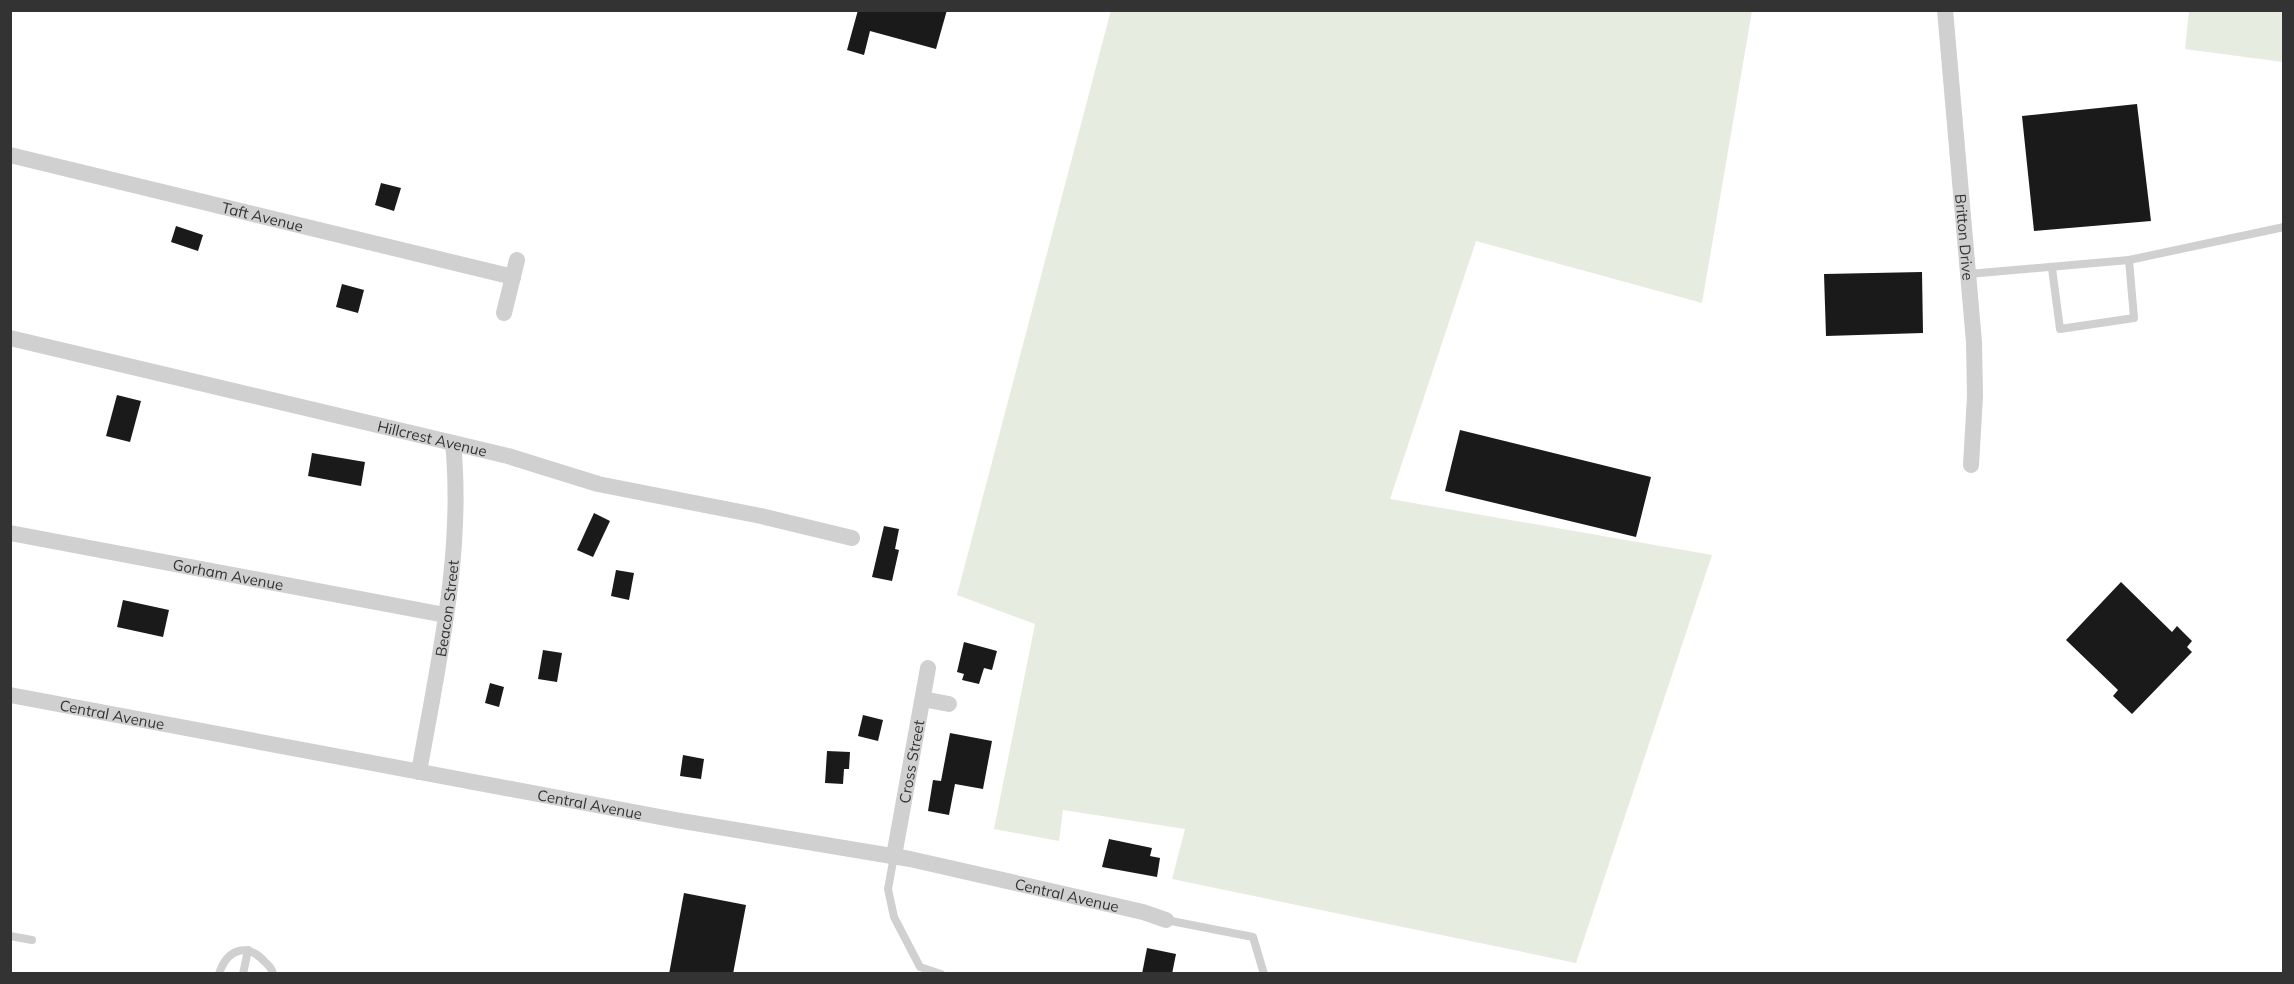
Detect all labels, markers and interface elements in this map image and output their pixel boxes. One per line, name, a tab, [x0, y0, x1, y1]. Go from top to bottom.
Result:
street label: Britton Drive	[1952, 193, 1978, 281]
street label: Taft Avenue	[220, 197, 305, 235]
street label: Hillcrest Avenue	[376, 416, 489, 460]
street label: Gorham Avenue	[171, 554, 285, 594]
street label: Beacon Street	[430, 559, 462, 658]
street label: Central Avenue	[58, 695, 166, 733]
street label: Cross Street	[894, 718, 928, 805]
street label: Central Avenue	[536, 785, 644, 823]
street label: Central Avenue	[1013, 874, 1121, 916]

